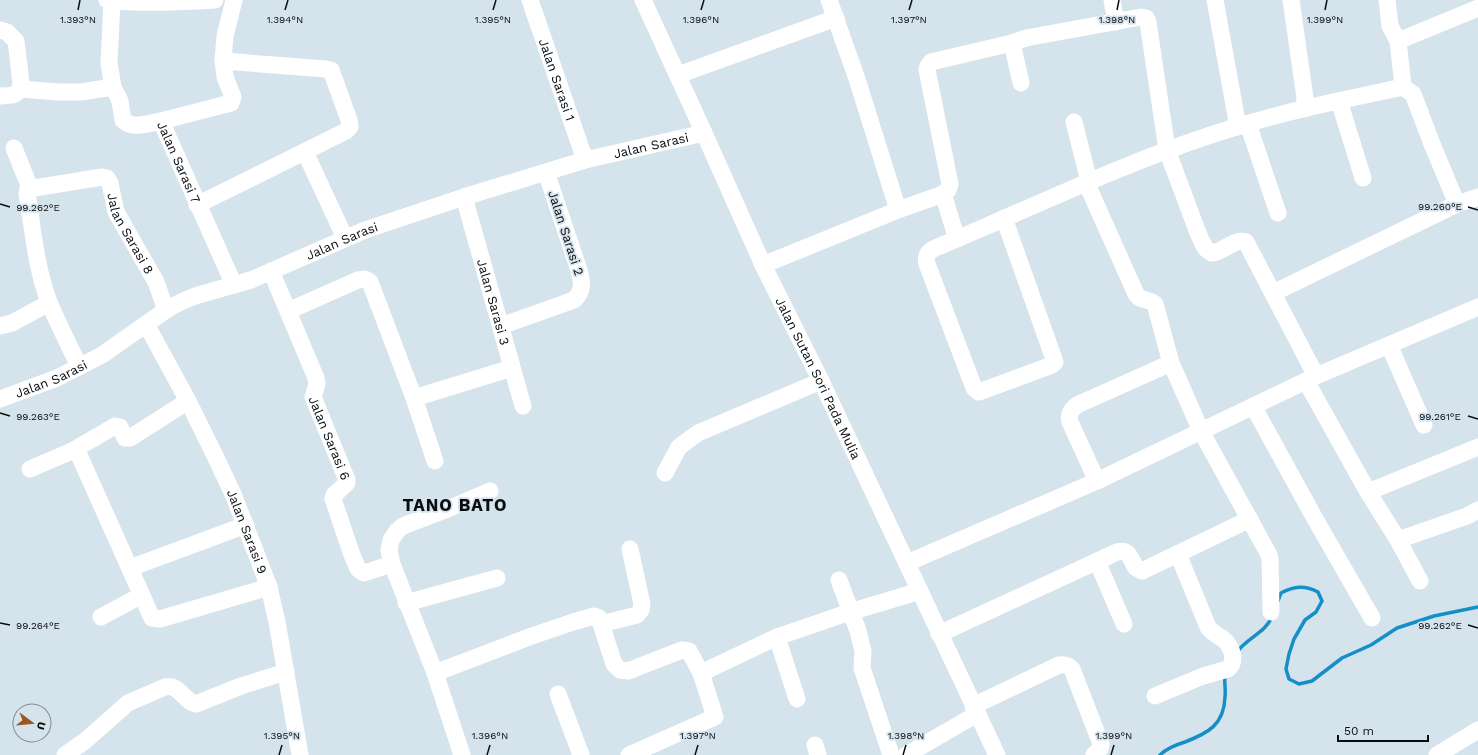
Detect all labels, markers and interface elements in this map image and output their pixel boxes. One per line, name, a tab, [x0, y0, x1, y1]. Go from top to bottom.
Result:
text: 1.393°N	[60, 14, 96, 25]
text: 1.394°N	[267, 14, 303, 25]
text: 1.395°N	[475, 14, 511, 25]
text: 1.396°N	[683, 14, 719, 25]
text: 1.397°N	[891, 14, 927, 25]
text: 1.398°N	[1099, 14, 1135, 25]
text: 1.399°N	[1307, 14, 1343, 25]
street label: Jalan Sarasi 1	[536, 36, 578, 123]
street label: Jalan Sarasi 7	[155, 119, 204, 205]
street label: Jalan Sarasi	[612, 129, 690, 161]
street label: Jalan Sarasi 2	[545, 189, 587, 277]
street label: Jalan Sarasi 8	[105, 192, 157, 276]
text: 99.260°E	[1418, 201, 1462, 212]
text: 99.262°E	[16, 202, 60, 213]
street label: Jalan Sarasi	[304, 219, 380, 263]
street label: Jalan Sarasi 3	[474, 257, 513, 347]
street label: Jalan Sutan Sori Pada Mulia	[773, 295, 864, 462]
street label: Jalan Sarasi	[13, 356, 89, 400]
street label: Jalan Sarasi 6	[306, 394, 354, 482]
text: 99.263°E	[16, 411, 60, 422]
text: 99.261°E	[1419, 411, 1461, 422]
street label: Jalan Sarasi 9	[224, 487, 271, 576]
district label: TANO BATO	[402, 495, 508, 515]
text: 99.264°E	[16, 620, 60, 631]
text: 99.262°E	[1418, 620, 1462, 631]
north arrow	[12, 703, 52, 743]
scale bar	[1338, 717, 1428, 743]
text: U	[34, 720, 48, 731]
text: 50 m	[1344, 724, 1374, 738]
text: 1.395°N	[264, 730, 300, 741]
text: 1.396°N	[472, 730, 508, 741]
text: 1.397°N	[680, 730, 716, 741]
text: 1.398°N	[888, 730, 924, 741]
text: 1.399°N	[1096, 730, 1132, 741]

